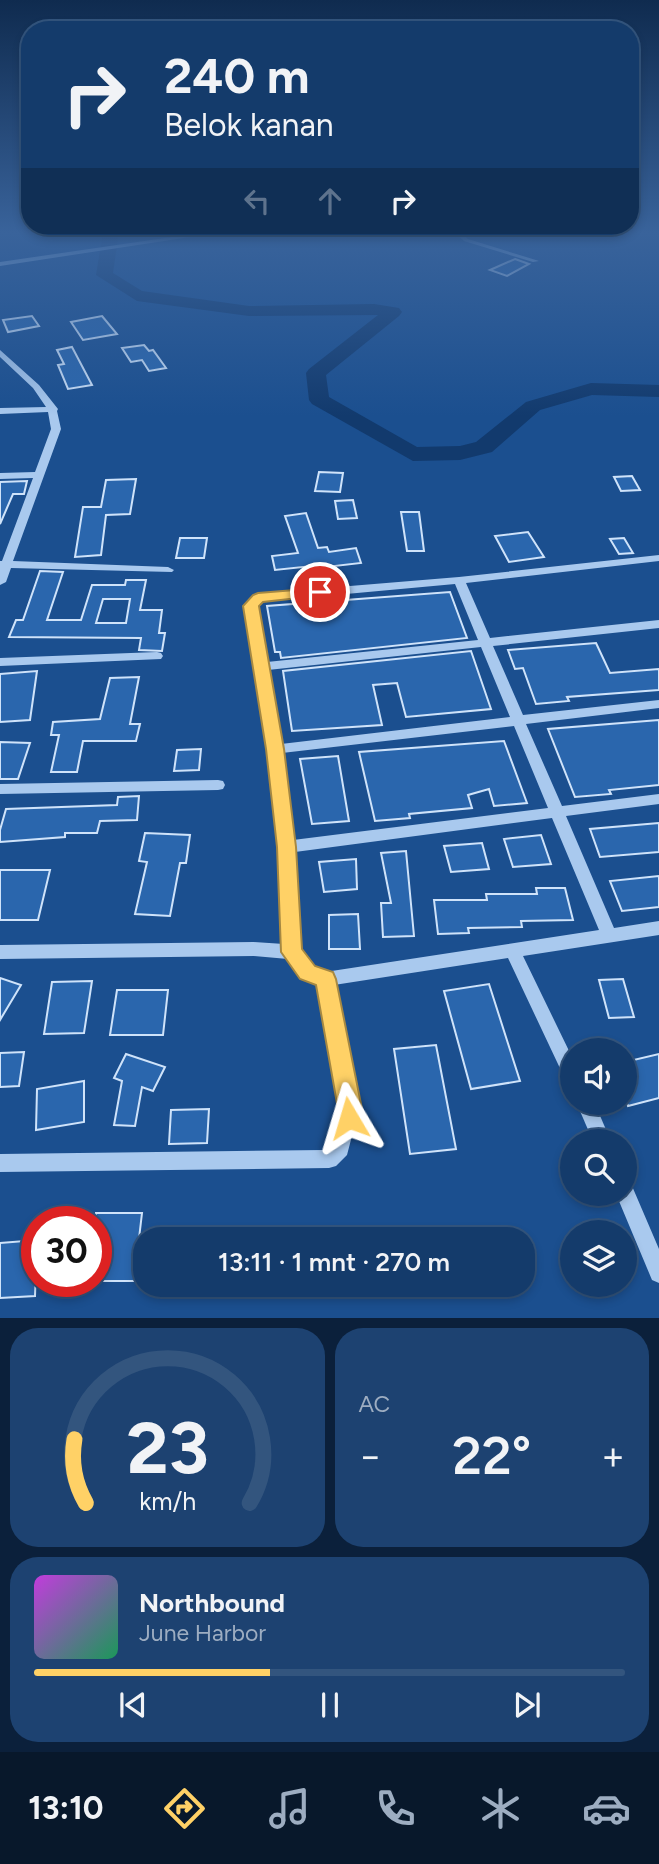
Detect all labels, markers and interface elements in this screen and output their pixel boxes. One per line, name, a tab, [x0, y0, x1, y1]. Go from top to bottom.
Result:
text: 240 m	[164, 46, 310, 105]
icon: right	[49, 49, 140, 140]
text: Belok kanan	[164, 106, 334, 144]
icon: left	[238, 182, 276, 220]
icon: ahead	[311, 182, 349, 220]
icon: right	[384, 182, 422, 220]
pin	[290, 562, 350, 622]
icon: arrive	[301, 573, 339, 611]
map controls	[560, 1038, 637, 1297]
button: sound	[560, 1038, 637, 1115]
position arrow	[312, 1081, 386, 1155]
button: search	[560, 1129, 637, 1206]
speed limit sign: 30	[21, 1206, 112, 1297]
button: layers	[560, 1220, 637, 1297]
text: 13:11 · 1 mnt · 270 m	[218, 1246, 450, 1278]
text: AC	[359, 1390, 390, 1418]
text: 23	[126, 1405, 209, 1492]
text: 22°	[452, 1425, 531, 1487]
text: −	[359, 1433, 382, 1479]
text: +	[601, 1433, 625, 1479]
text: km/h	[139, 1486, 196, 1516]
text: Northbound	[139, 1587, 285, 1619]
text: June Harbor	[139, 1619, 266, 1647]
icon: previous	[114, 1686, 152, 1724]
icon: pause	[311, 1686, 349, 1724]
icon: next	[508, 1686, 546, 1724]
icon: directions	[160, 1784, 209, 1833]
icon: music	[265, 1784, 314, 1833]
icon: phone	[371, 1784, 420, 1833]
icon: climate	[476, 1784, 525, 1833]
icon: car	[582, 1784, 631, 1833]
text: 13:10	[28, 1789, 103, 1827]

